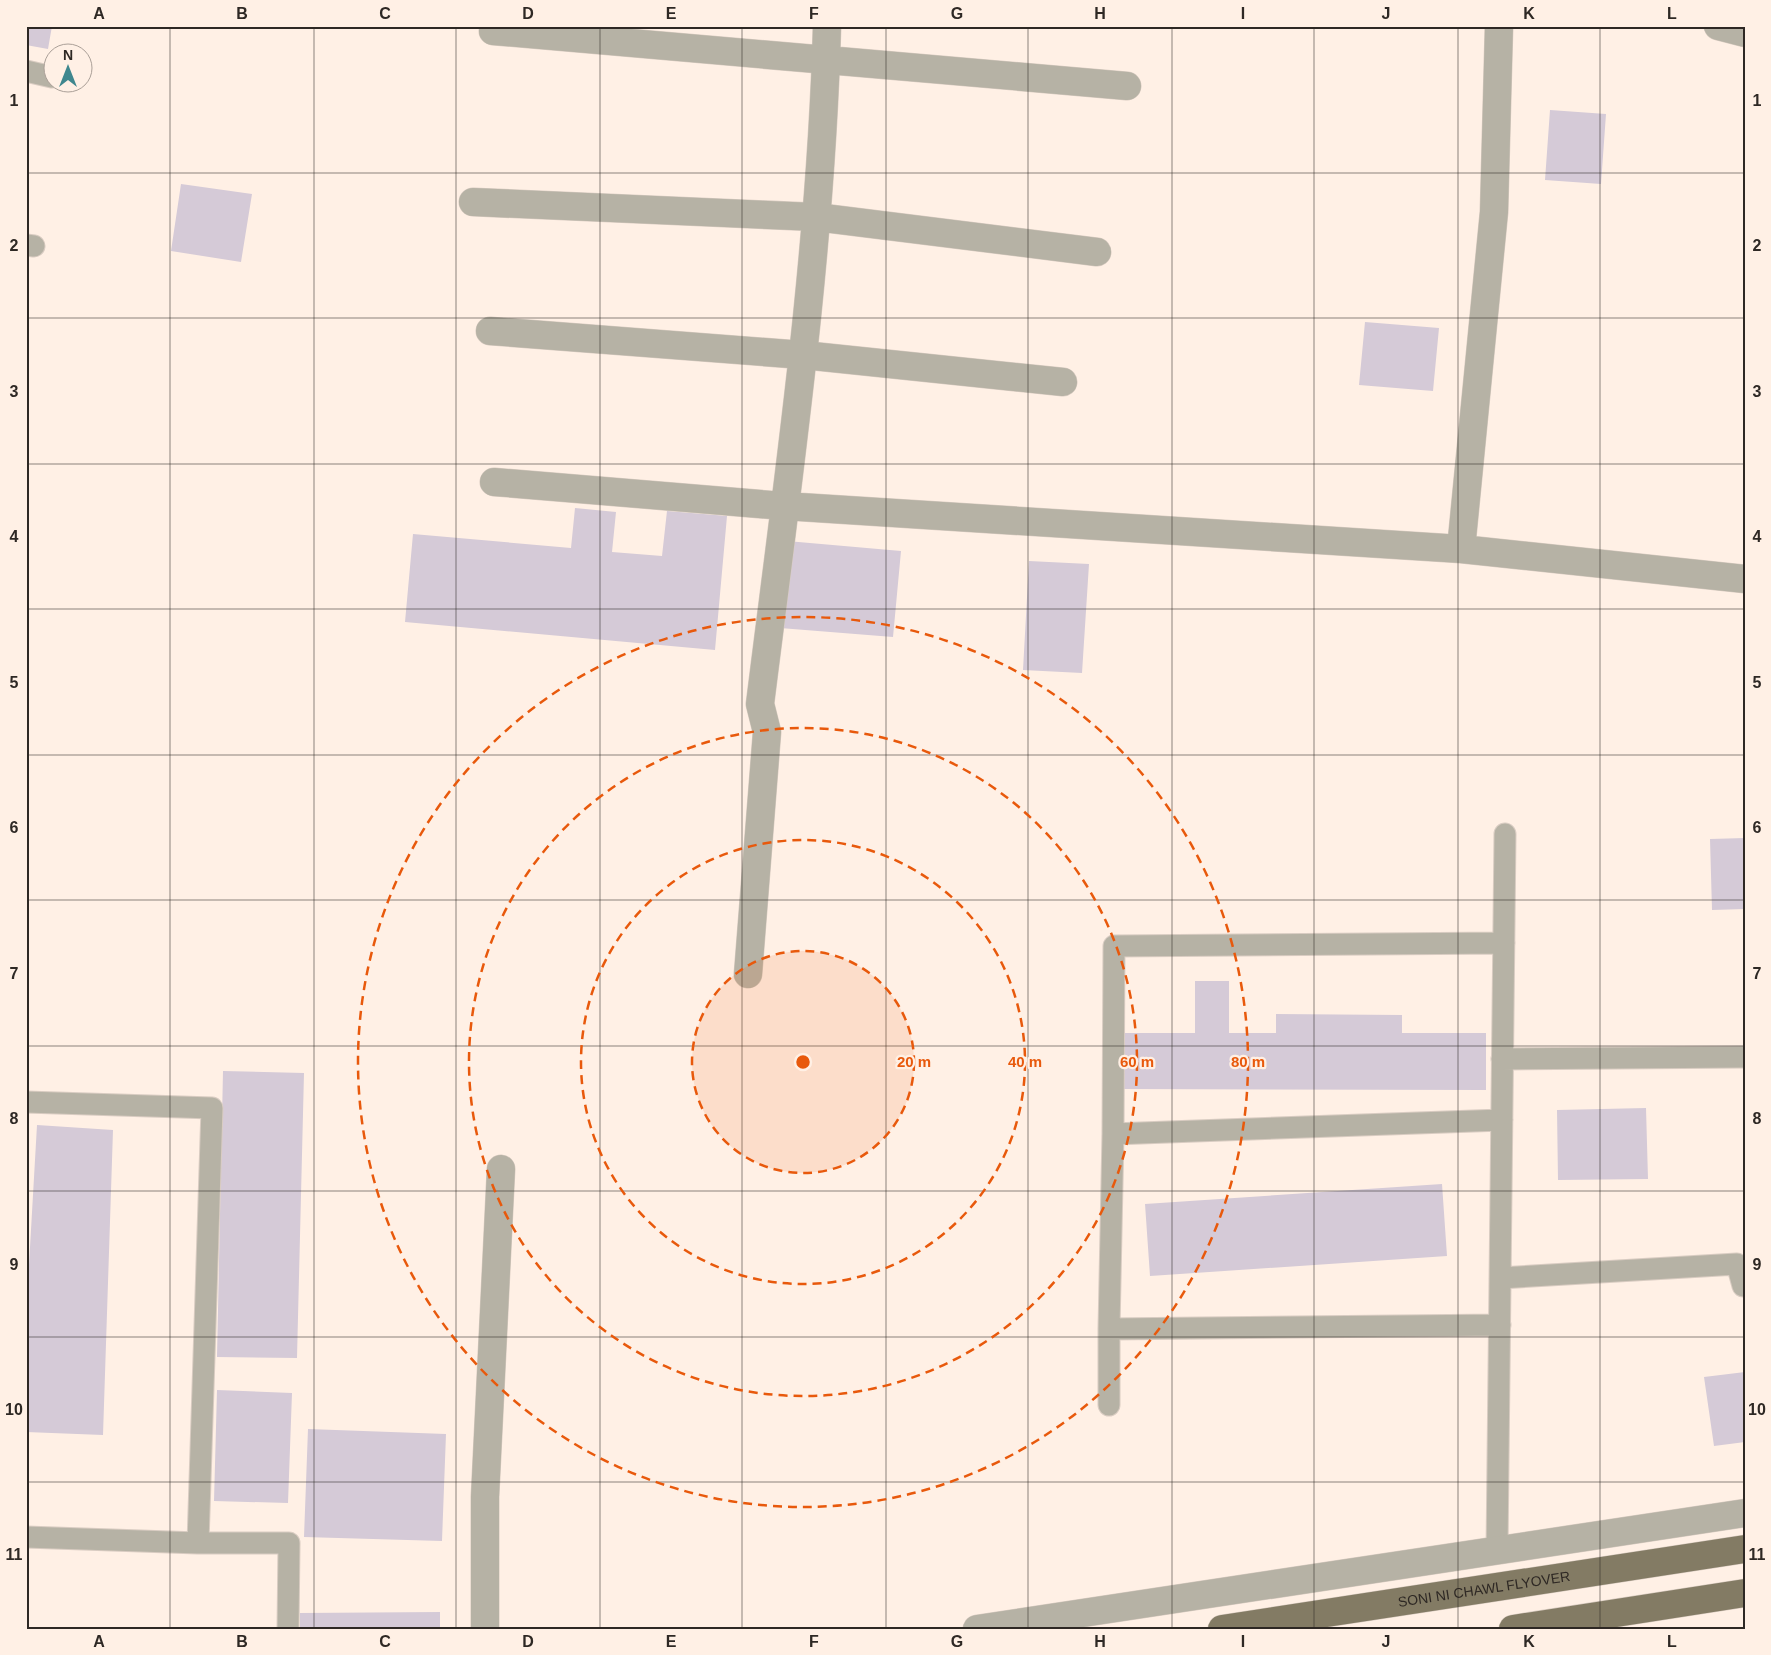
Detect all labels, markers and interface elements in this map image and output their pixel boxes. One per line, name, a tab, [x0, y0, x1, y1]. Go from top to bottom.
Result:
text: A	[93, 5, 105, 22]
text: B	[236, 5, 248, 22]
text: C	[379, 5, 391, 22]
text: D	[522, 5, 534, 22]
text: E	[666, 5, 677, 22]
text: F	[809, 5, 819, 22]
text: G	[951, 5, 963, 22]
text: H	[1094, 5, 1106, 22]
text: I	[1241, 5, 1245, 22]
text: J	[1382, 5, 1390, 22]
text: K	[1523, 5, 1535, 22]
text: L	[1667, 5, 1677, 22]
north arrow	[42, 42, 92, 92]
text: N	[63, 47, 73, 63]
text: 1	[10, 92, 19, 109]
text: 1	[1753, 92, 1762, 109]
text: 2	[10, 237, 19, 254]
text: 2	[1753, 237, 1762, 254]
text: 3	[10, 383, 19, 400]
text: 3	[1753, 383, 1762, 400]
text: 4	[10, 528, 19, 545]
text: 4	[1753, 528, 1762, 545]
text: 5	[10, 674, 19, 691]
text: 5	[1753, 674, 1762, 691]
text: 6	[10, 819, 19, 836]
text: 6	[1753, 819, 1762, 836]
text: 7	[10, 965, 19, 982]
text: 7	[1753, 965, 1762, 982]
centre of rings	[794, 1053, 812, 1071]
text: 20 m	[897, 1053, 931, 1070]
text: 40 m	[1008, 1053, 1042, 1070]
text: 60 m	[1120, 1053, 1154, 1070]
text: 80 m	[1231, 1053, 1265, 1070]
text: 8	[10, 1110, 19, 1127]
text: 8	[1753, 1110, 1762, 1127]
text: 9	[10, 1256, 19, 1273]
text: 9	[1753, 1256, 1762, 1273]
text: 10	[5, 1401, 23, 1418]
text: 10	[1748, 1401, 1766, 1418]
text: 11	[6, 1546, 23, 1563]
text: 11	[1749, 1546, 1766, 1563]
street label: SONI NI CHAWL FLYOVER	[1397, 1568, 1571, 1610]
text: A	[93, 1633, 105, 1650]
text: B	[236, 1633, 248, 1650]
text: C	[379, 1633, 391, 1650]
text: D	[522, 1633, 534, 1650]
text: E	[666, 1633, 677, 1650]
text: F	[809, 1633, 819, 1650]
text: G	[951, 1633, 963, 1650]
text: H	[1094, 1633, 1106, 1650]
text: I	[1241, 1633, 1245, 1650]
text: J	[1382, 1633, 1390, 1650]
text: K	[1523, 1633, 1535, 1650]
text: L	[1667, 1633, 1677, 1650]

